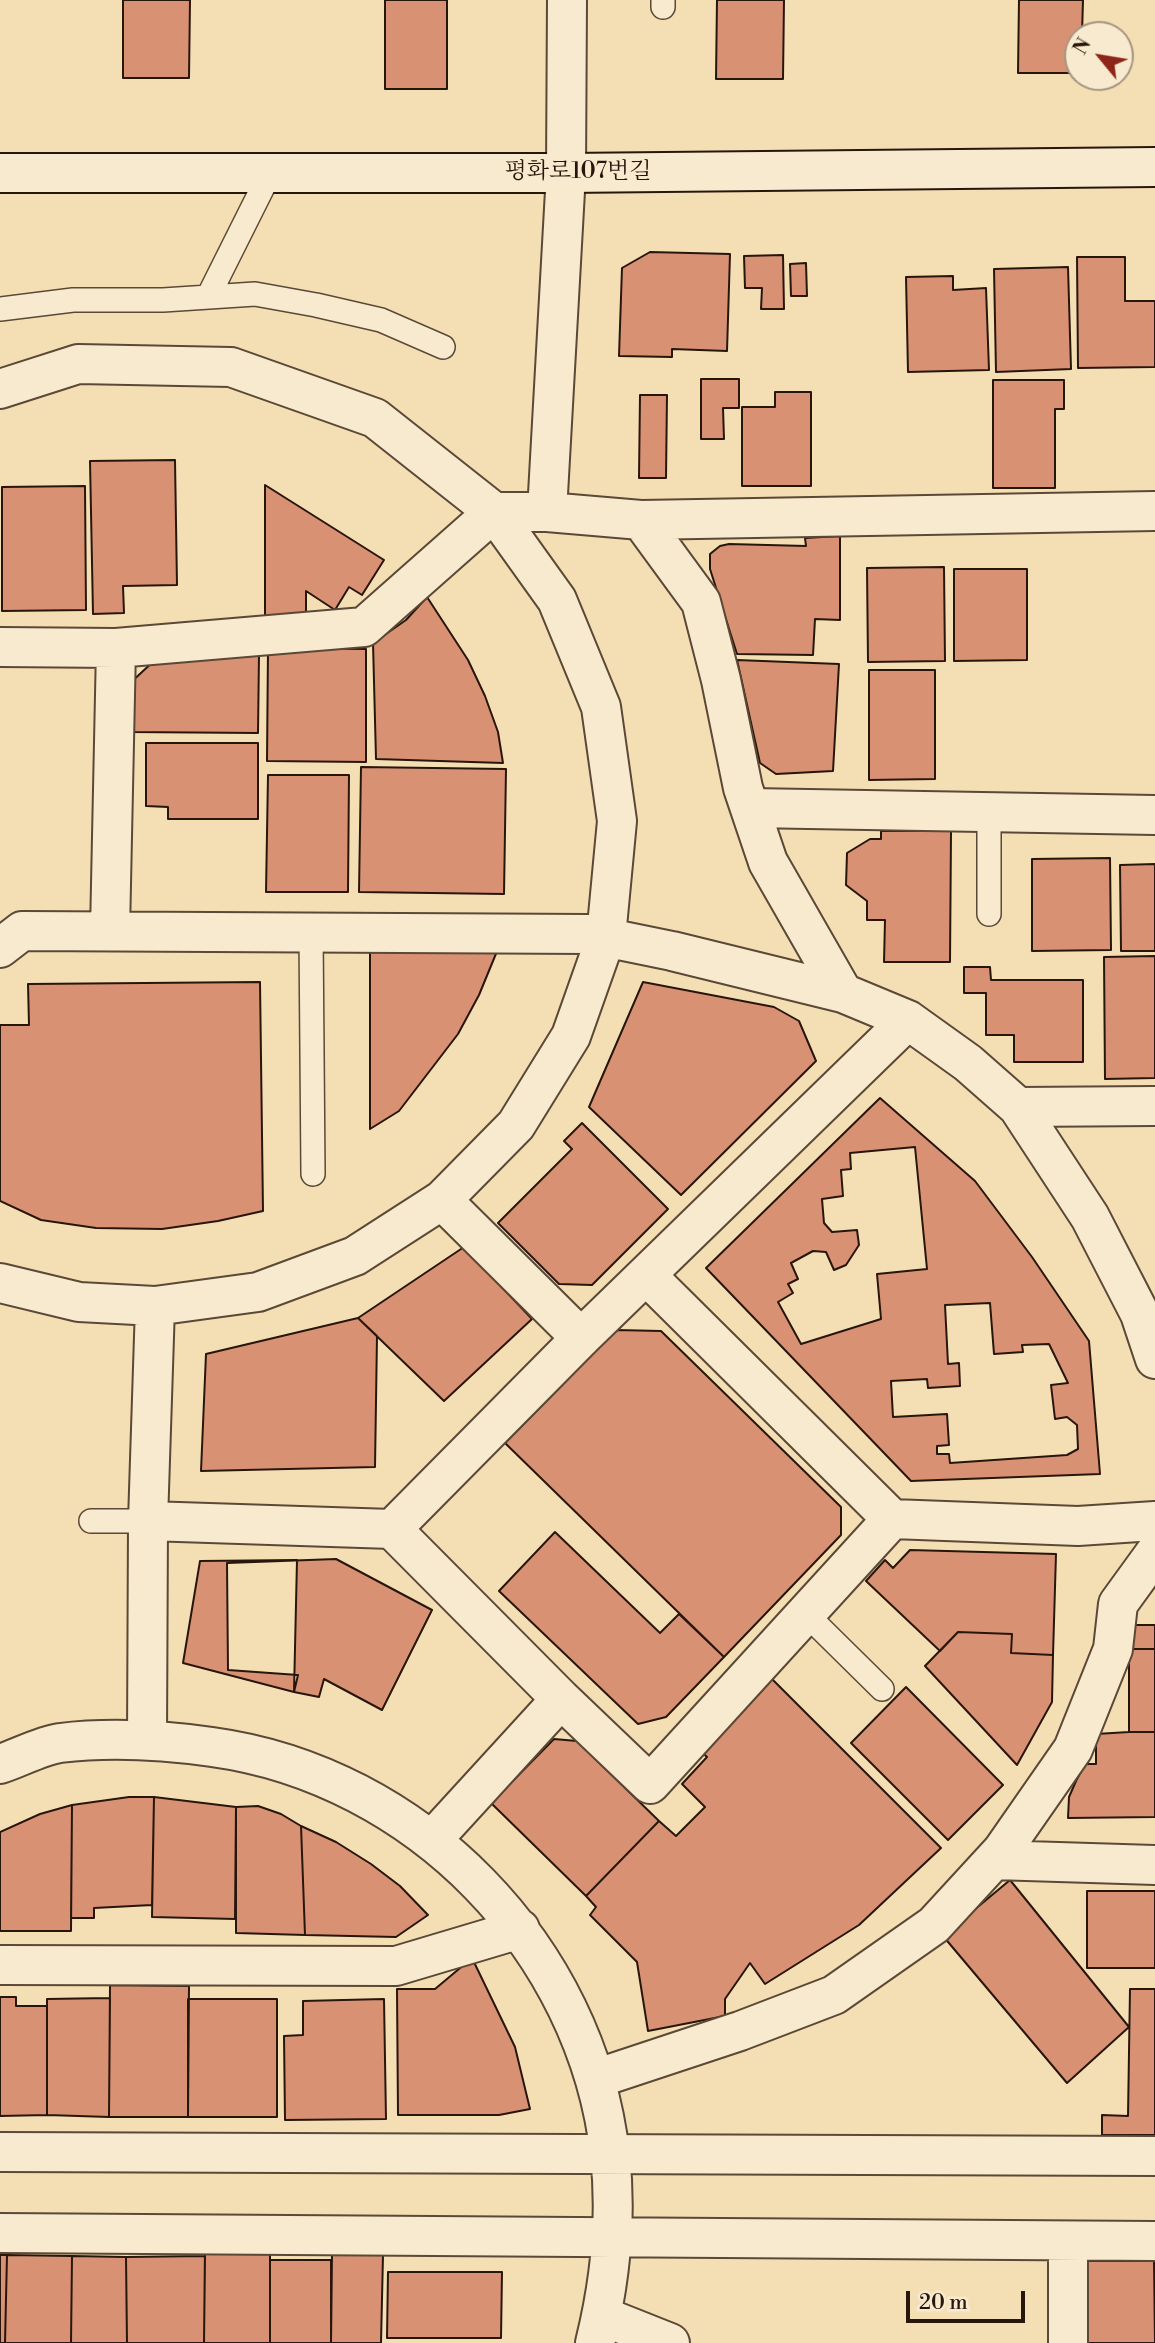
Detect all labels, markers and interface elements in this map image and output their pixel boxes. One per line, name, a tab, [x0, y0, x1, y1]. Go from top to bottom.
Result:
north arrow	[1064, 21, 1134, 91]
text: N	[1068, 34, 1097, 59]
street label: 평화로107번길	[505, 158, 651, 186]
scale bar	[910, 2276, 1029, 2320]
text: 20 m	[919, 2290, 968, 2316]

